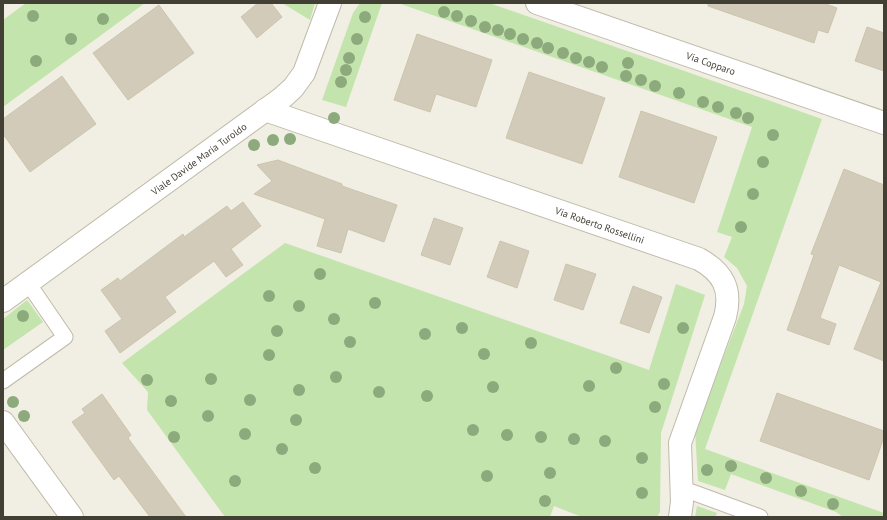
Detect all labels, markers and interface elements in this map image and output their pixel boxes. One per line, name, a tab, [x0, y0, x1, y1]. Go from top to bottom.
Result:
street label: Via Copparo	[684, 48, 737, 78]
street label: Viale Davide Maria Turoldo	[148, 120, 249, 198]
street label: Via Roberto Rossellini	[553, 203, 646, 246]

